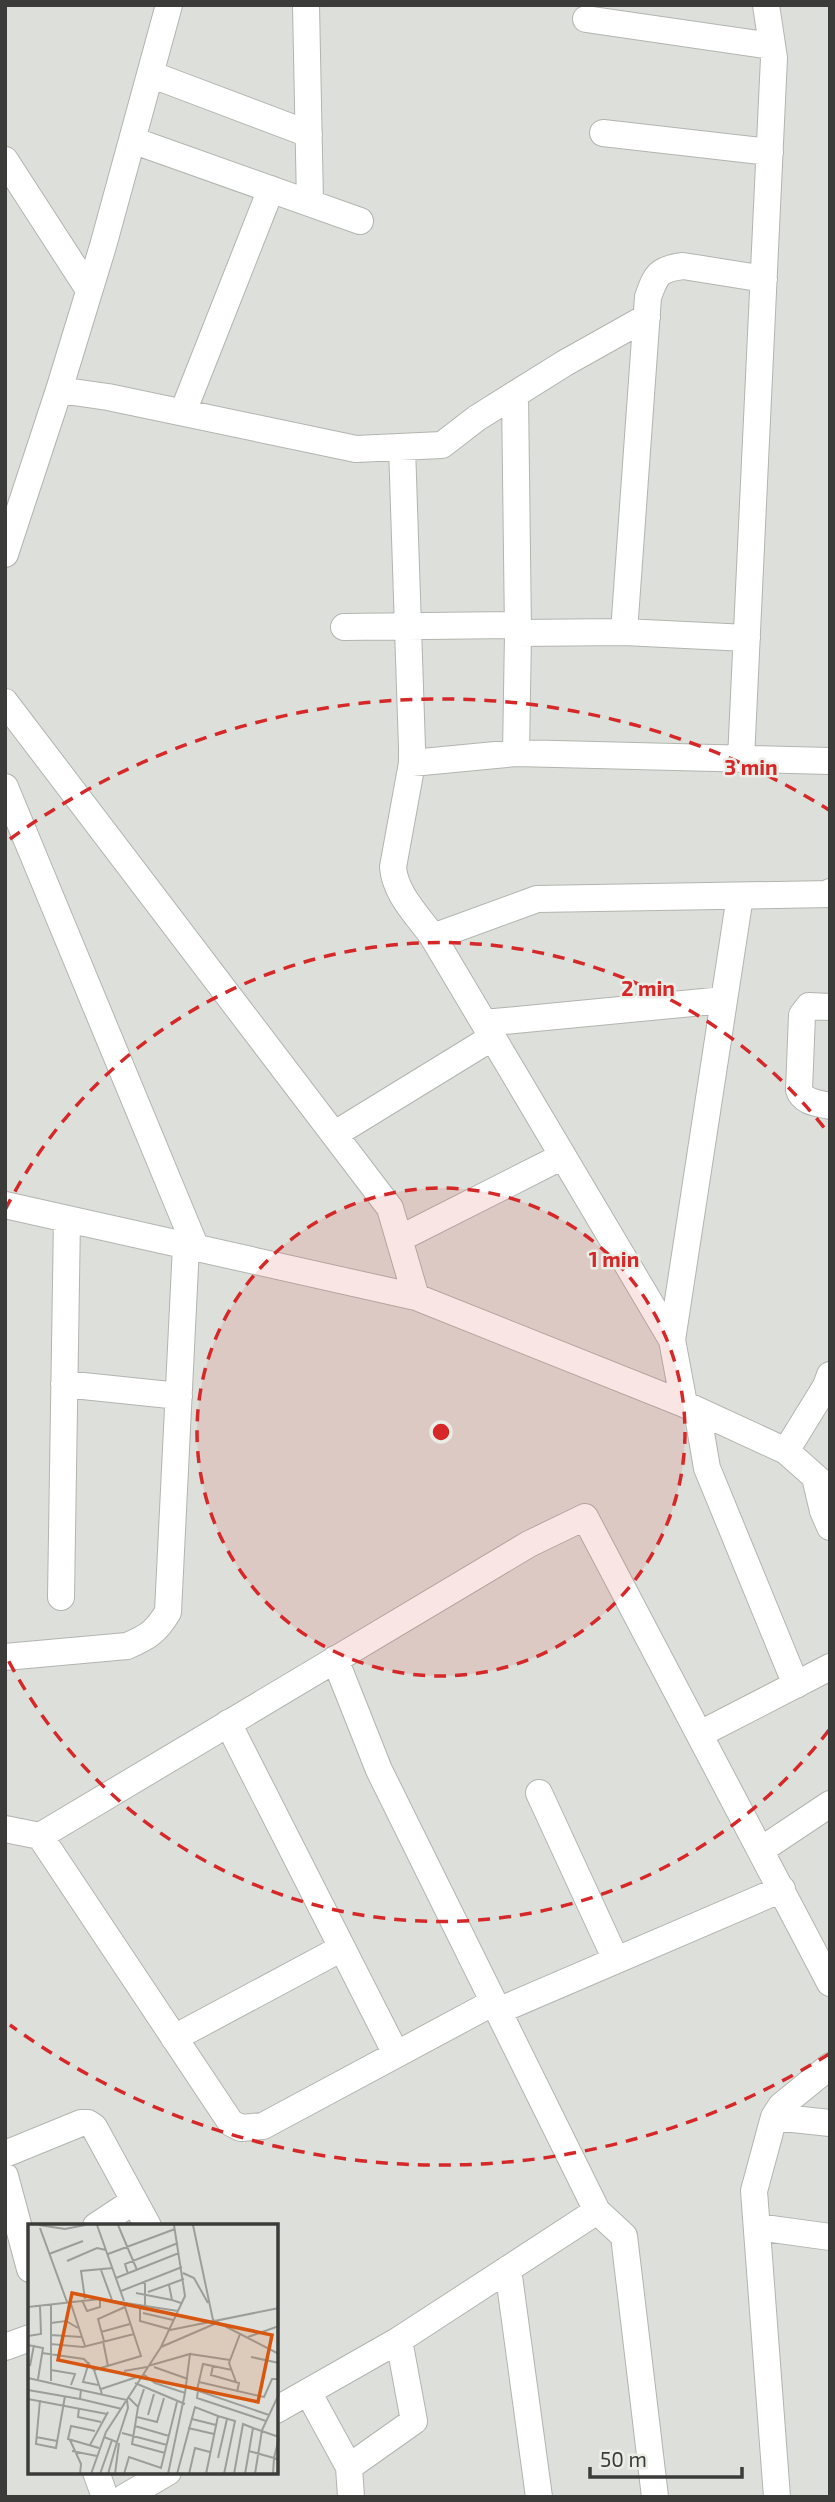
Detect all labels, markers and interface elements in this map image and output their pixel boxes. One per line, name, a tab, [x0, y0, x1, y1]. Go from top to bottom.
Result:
text: 3 min	[724, 754, 778, 779]
text: 2 min	[621, 975, 675, 1000]
text: 1 min	[589, 1246, 639, 1271]
centre of rings	[429, 1420, 453, 1444]
inset map	[28, 2224, 278, 2474]
scale bar	[590, 2436, 742, 2480]
text: 50 m	[600, 2446, 647, 2471]

